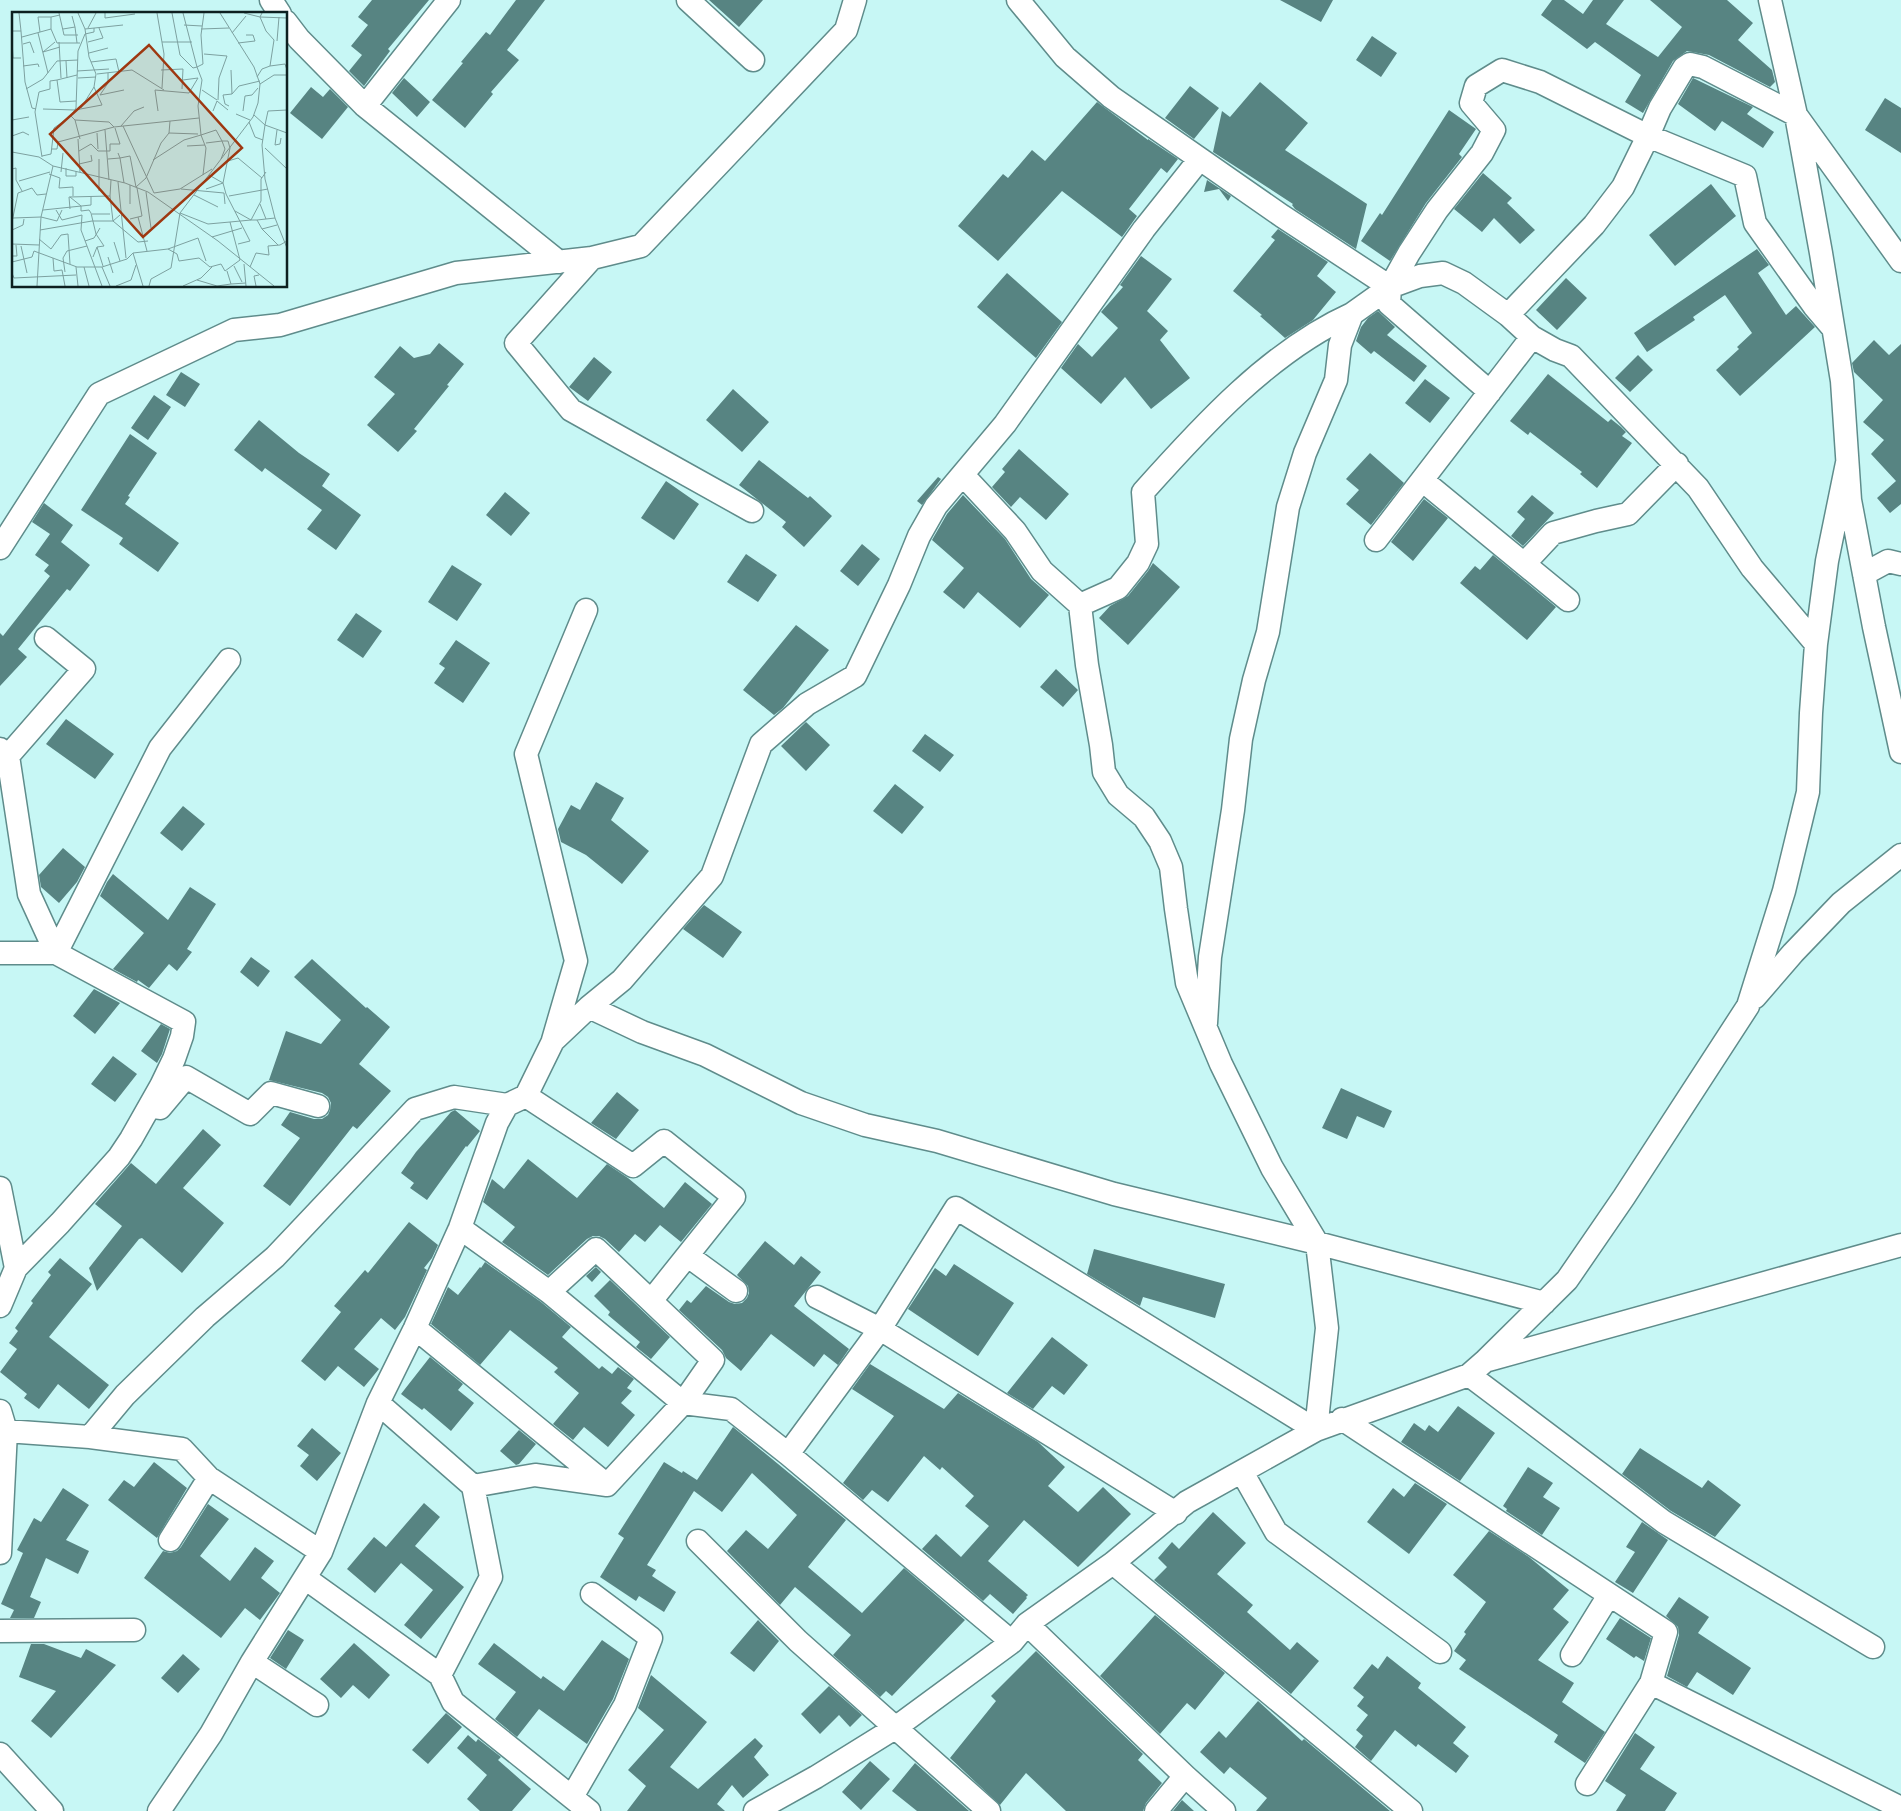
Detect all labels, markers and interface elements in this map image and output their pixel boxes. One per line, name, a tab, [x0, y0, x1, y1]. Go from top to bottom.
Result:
inset map	[12, 12, 288, 288]

